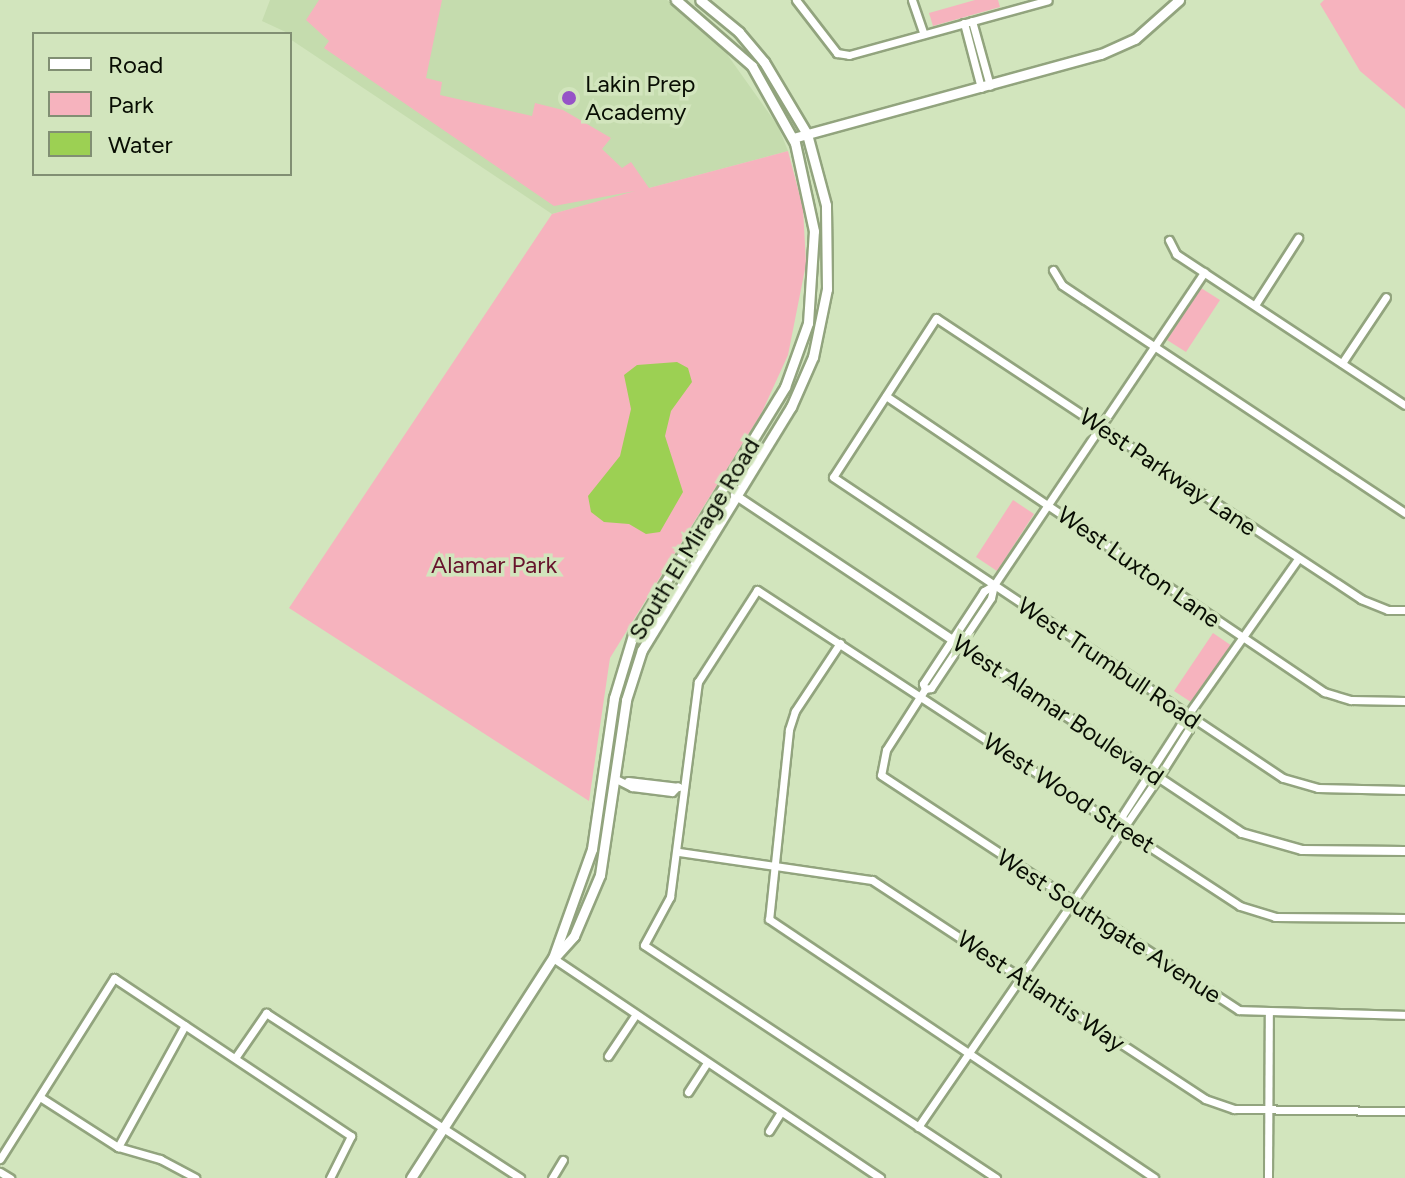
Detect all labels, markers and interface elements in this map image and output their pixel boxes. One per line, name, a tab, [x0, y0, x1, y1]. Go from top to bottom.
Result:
legend	[32, 32, 292, 176]
text: Road	[108, 50, 163, 79]
place label: Lakin Prep Academy	[585, 70, 695, 126]
marker: Lakin Prep Academy	[560, 89, 578, 107]
text: Park	[108, 90, 154, 119]
text: Water	[108, 130, 173, 159]
street label: West Parkway Lane	[1074, 402, 1262, 542]
street label: South El Mirage Road	[622, 433, 766, 645]
street label: West Luxton Lane	[1052, 500, 1226, 634]
park label: Alamar Park	[431, 551, 557, 579]
street label: West Trumbull Road	[1012, 591, 1206, 735]
street label: West Alamar Boulevard	[947, 629, 1169, 791]
street label: West Wood Street	[978, 727, 1160, 859]
street label: West Southgate Avenue	[992, 843, 1226, 1009]
street label: West Atlantis Way	[952, 924, 1130, 1058]

